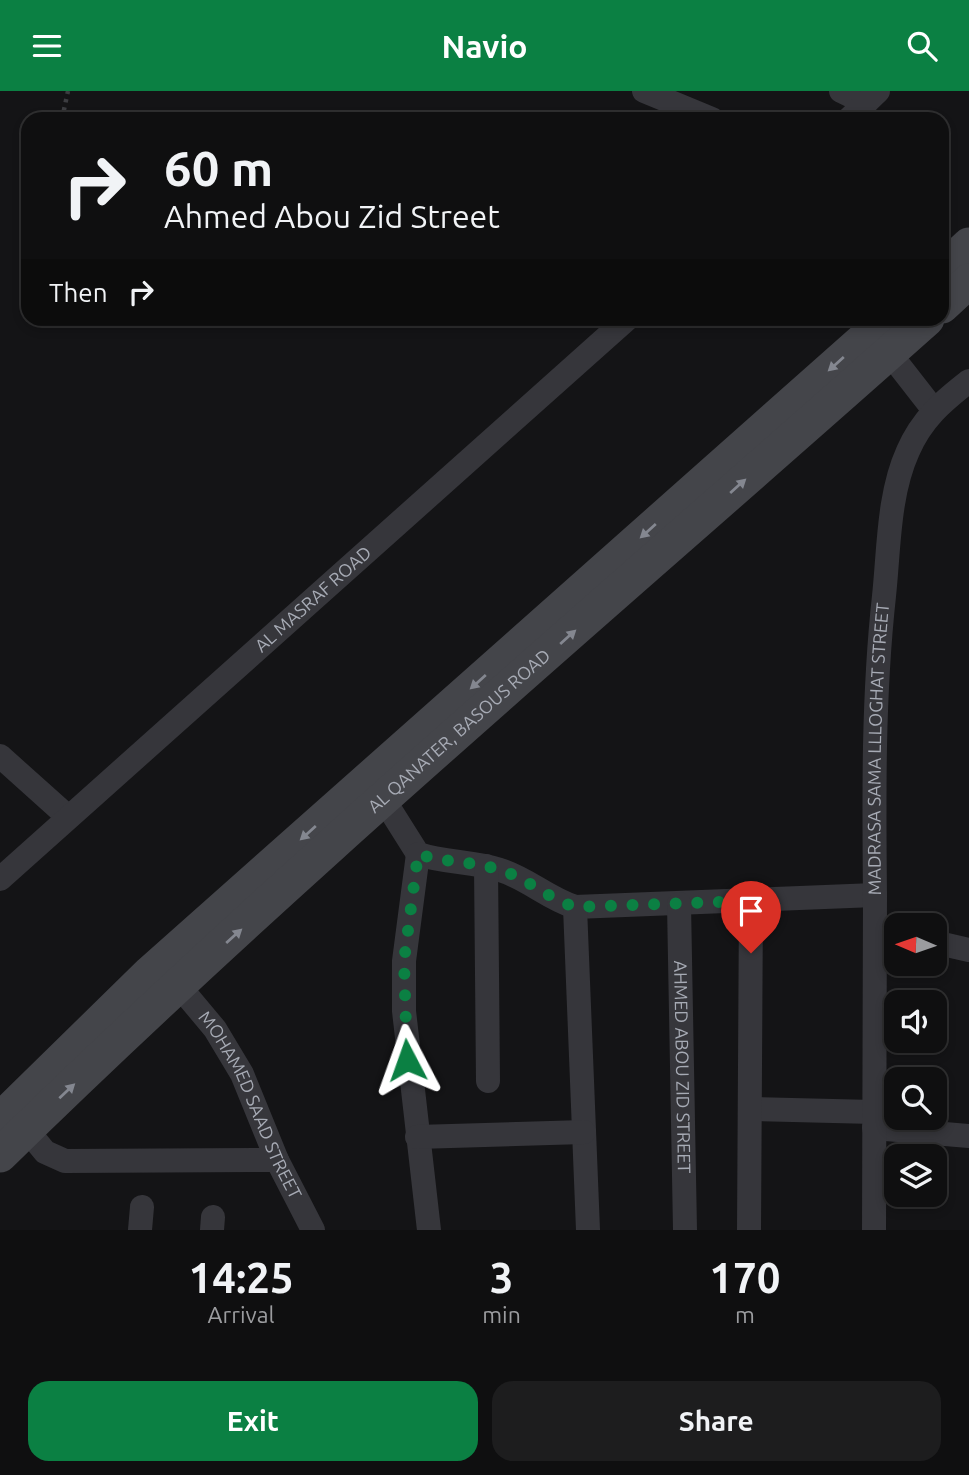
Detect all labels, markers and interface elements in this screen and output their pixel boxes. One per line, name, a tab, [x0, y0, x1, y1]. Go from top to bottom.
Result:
icon: menu	[28, 27, 66, 65]
icon: search	[903, 27, 941, 65]
text: Navio	[441, 28, 528, 64]
icon: right	[49, 140, 140, 231]
text: 60 m	[164, 140, 273, 195]
text: Ahmed Abou Zid Street	[164, 198, 500, 234]
icon: right	[122, 273, 160, 311]
text: Then	[49, 278, 108, 307]
one-way arrow	[828, 356, 845, 371]
one-way arrow	[729, 479, 746, 495]
one-way arrow	[639, 523, 657, 539]
street label: AL MASRAF ROAD	[251, 542, 375, 655]
street label: MADRASA SAMA LLLOGHAT STREET	[863, 602, 892, 896]
one-way arrow	[559, 629, 577, 645]
street label: AL QANATER, BASOUS ROAD	[363, 644, 554, 816]
one-way arrow	[469, 674, 487, 690]
one-way arrow	[299, 825, 317, 841]
pin	[721, 881, 781, 953]
icon: arrive	[732, 892, 770, 930]
north arrow	[884, 913, 947, 977]
map controls	[884, 913, 947, 1207]
one-way arrow	[225, 928, 243, 944]
street label: AHMED ABOU ZID STREET	[671, 960, 695, 1174]
button: sound	[884, 990, 947, 1053]
street label: MOHAMED SAAD STREET	[195, 1007, 306, 1202]
position arrow	[370, 1023, 444, 1097]
button: search	[884, 1067, 947, 1130]
one-way arrow	[58, 1083, 75, 1099]
button: layers	[884, 1144, 947, 1207]
text: 14:25	[189, 1254, 294, 1301]
text: 3	[490, 1254, 513, 1301]
text: 170	[709, 1254, 780, 1301]
text: Arrival	[208, 1302, 275, 1327]
text: min	[482, 1302, 521, 1327]
text: m	[735, 1302, 755, 1327]
button: Exit	[28, 1381, 478, 1461]
button: Share	[492, 1381, 941, 1461]

